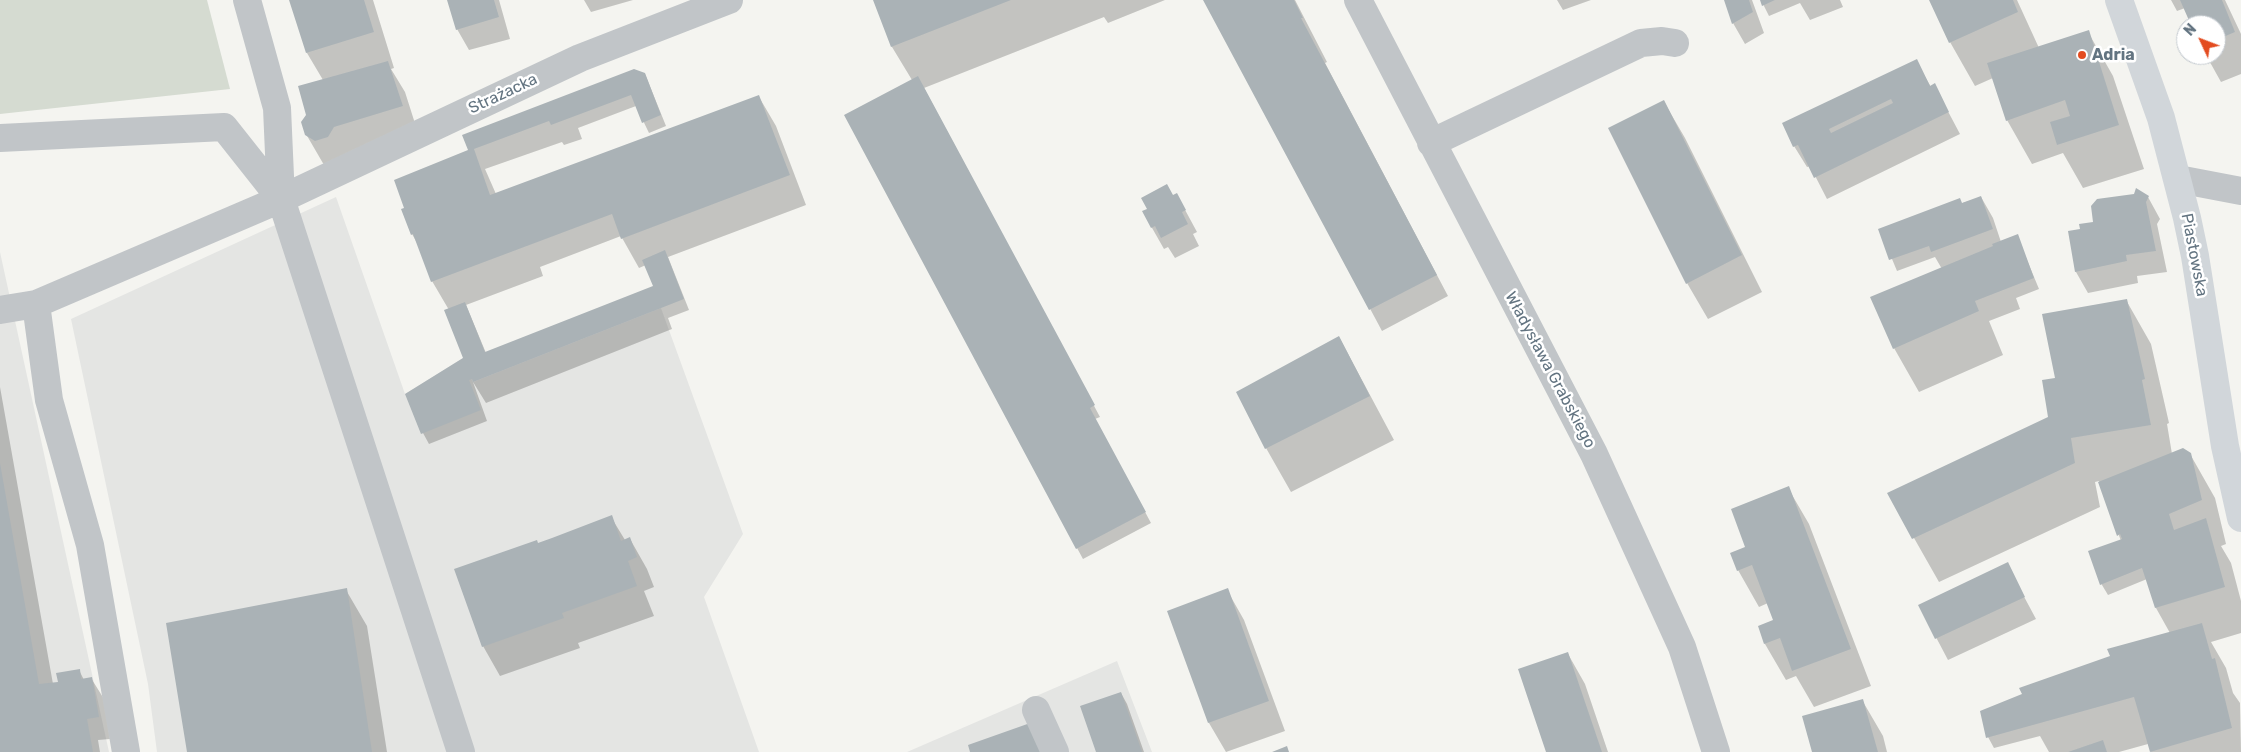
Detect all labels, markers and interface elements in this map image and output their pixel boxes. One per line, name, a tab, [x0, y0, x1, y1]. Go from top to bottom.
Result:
north arrow	[2176, 15, 2226, 65]
text: N	[2181, 21, 2200, 40]
place label: Adria	[2092, 45, 2135, 65]
marker: Adria	[2076, 49, 2088, 61]
street label: Strażacka	[466, 70, 540, 118]
street label: Piastowska	[2177, 212, 2211, 298]
street label: Władysława Grabskiego	[1501, 289, 1599, 451]

